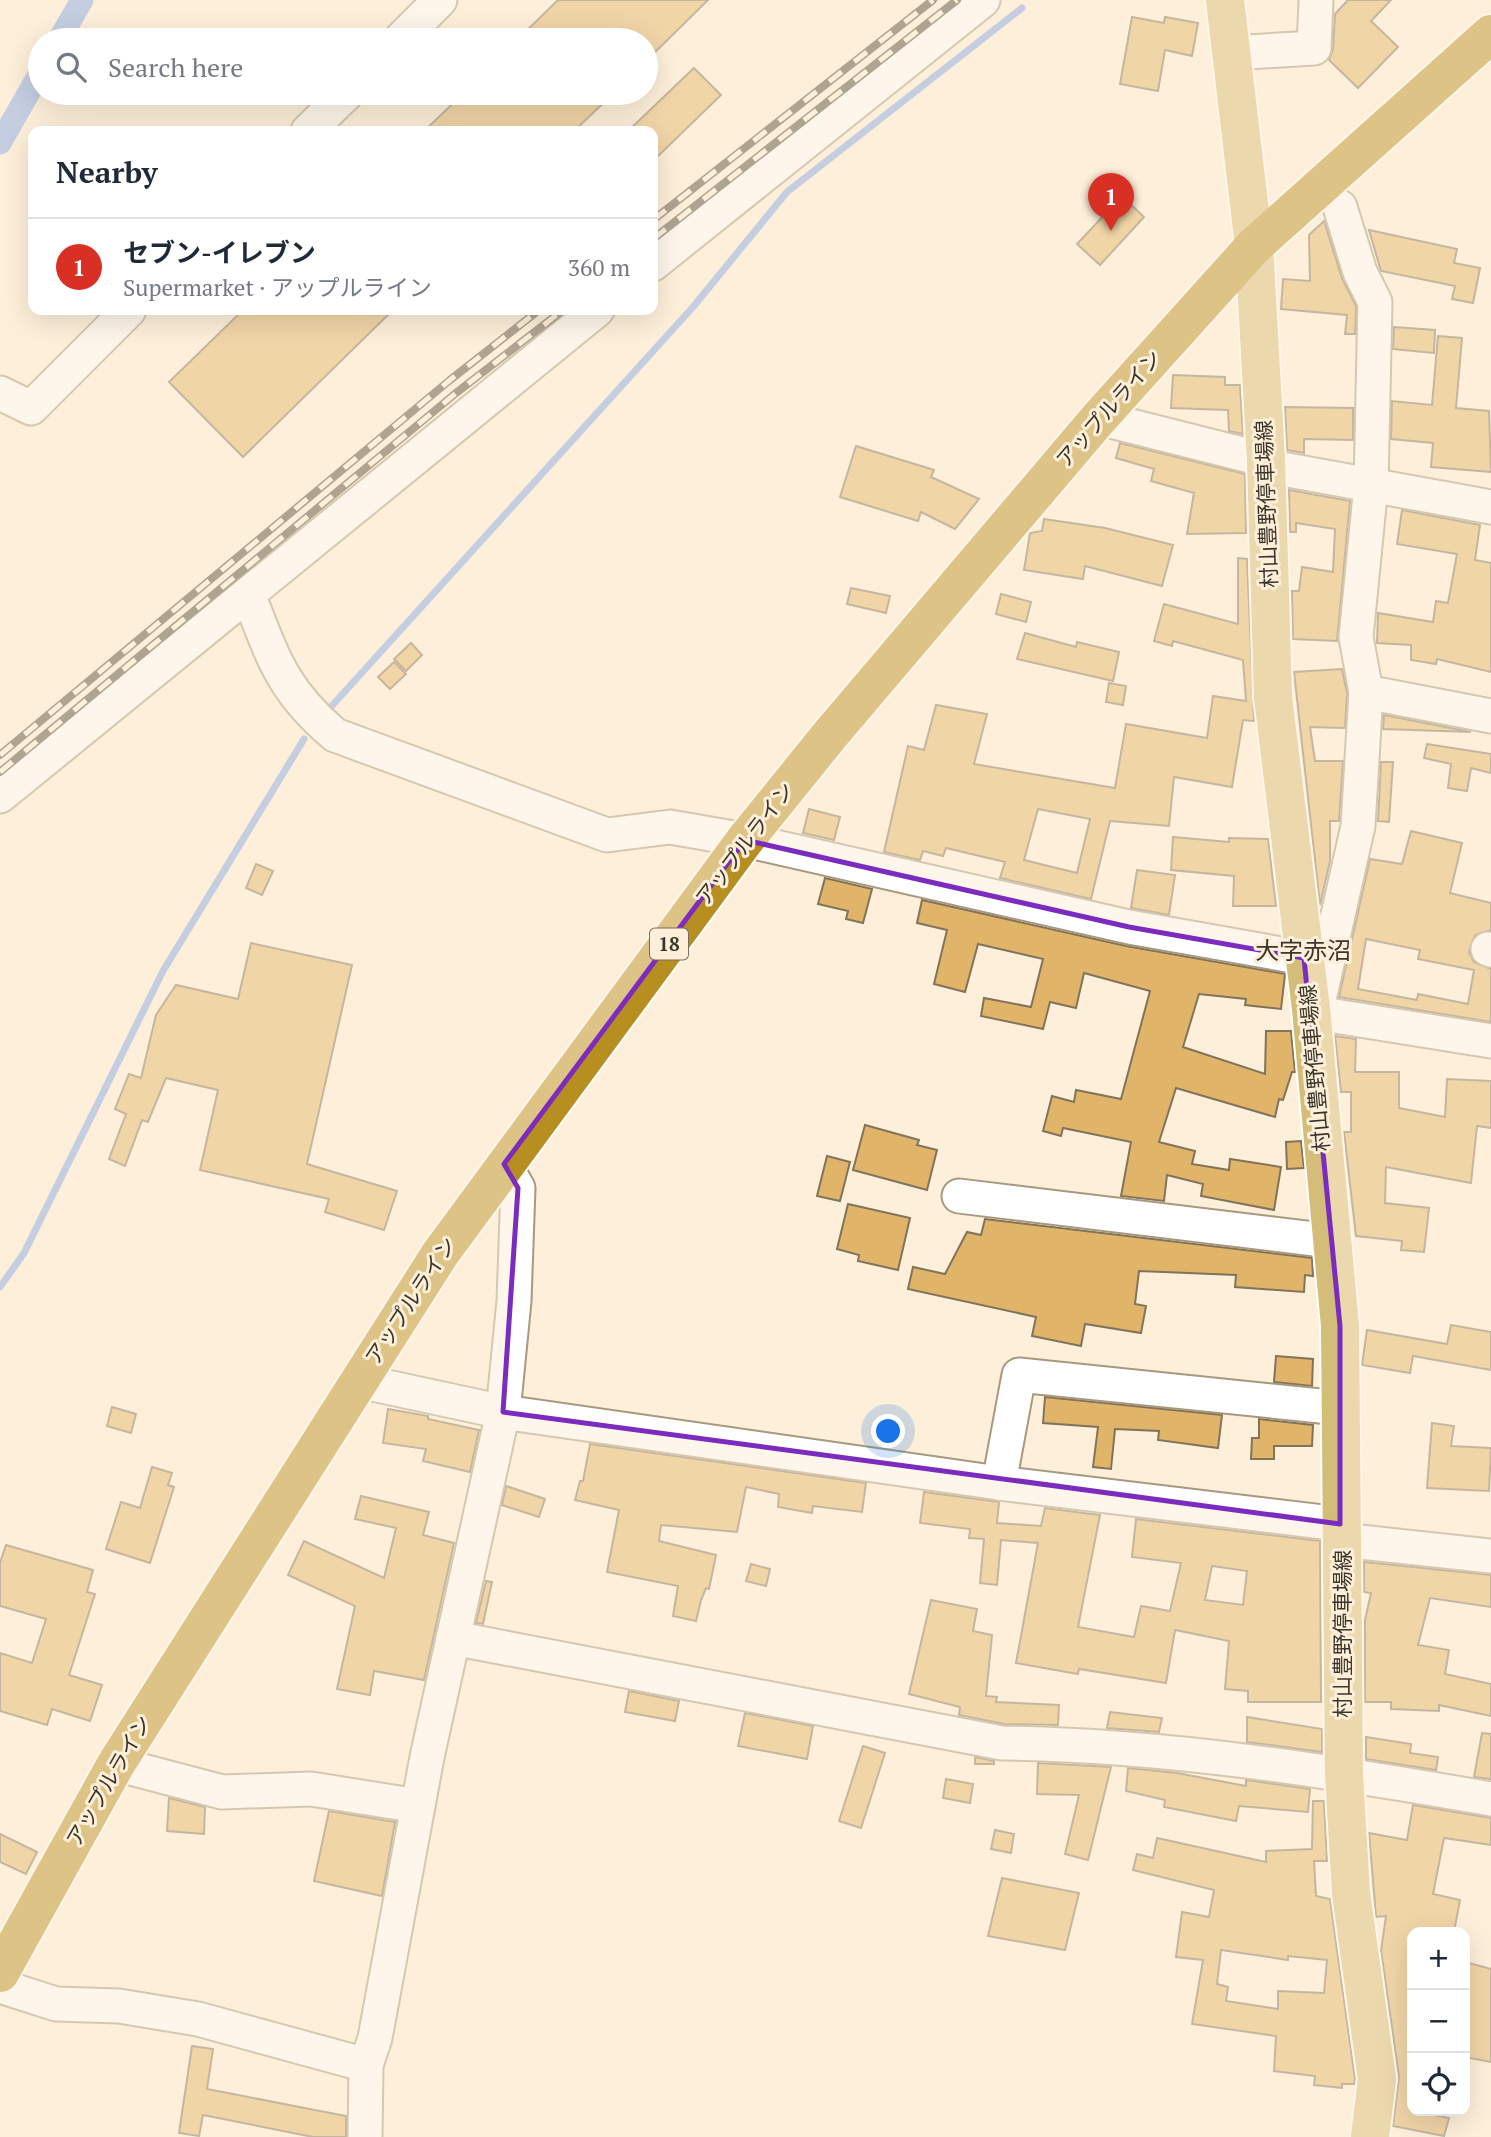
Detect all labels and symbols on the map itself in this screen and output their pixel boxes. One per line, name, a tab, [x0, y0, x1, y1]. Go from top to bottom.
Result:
pin: 1	[1088, 173, 1134, 231]
street label: アップルライン	[1049, 344, 1167, 473]
street label: 村山豊野停車場線	[1249, 420, 1283, 588]
street label: アップルライン	[689, 776, 800, 911]
road number: 18	[650, 928, 688, 960]
district label: 大字赤沼	[1255, 934, 1351, 966]
street label: 村山豊野停車場線	[1293, 983, 1335, 1153]
street label: アップルライン	[358, 1231, 462, 1370]
your location	[871, 1414, 905, 1448]
street label: 村山豊野停車場線	[1328, 1550, 1356, 1718]
street label: アップルライン	[59, 1710, 157, 1851]

